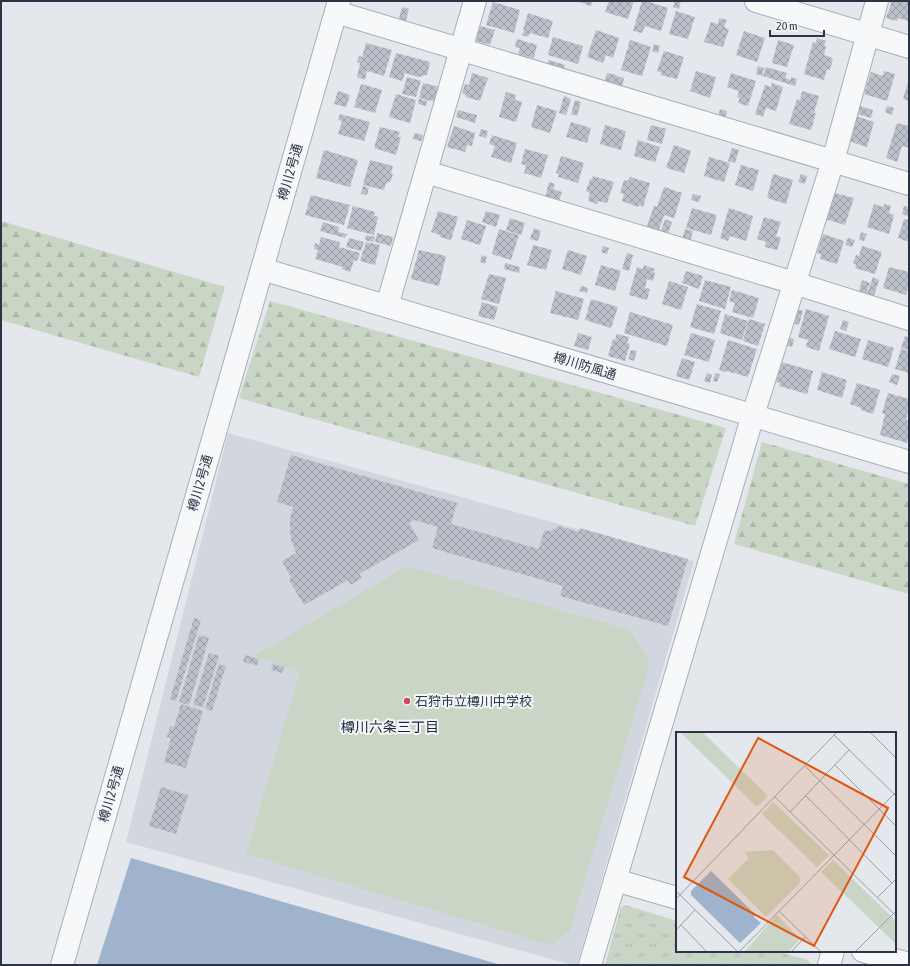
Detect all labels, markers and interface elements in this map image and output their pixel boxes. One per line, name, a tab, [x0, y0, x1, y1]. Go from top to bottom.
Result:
scale bar	[770, 12, 824, 38]
text: 20 m	[776, 19, 798, 33]
street label: 樽川2号通	[275, 142, 305, 202]
street label: 樽川防風通	[552, 349, 618, 383]
street label: 樽川2号通	[185, 453, 215, 513]
place label: 石狩市立樽川中学校	[415, 694, 532, 709]
marker: 石狩市立樽川中学校	[402, 696, 412, 706]
district label: 樽川六条三丁目	[341, 719, 439, 735]
inset map	[676, 732, 896, 952]
street label: 樽川2号通	[96, 764, 126, 824]

